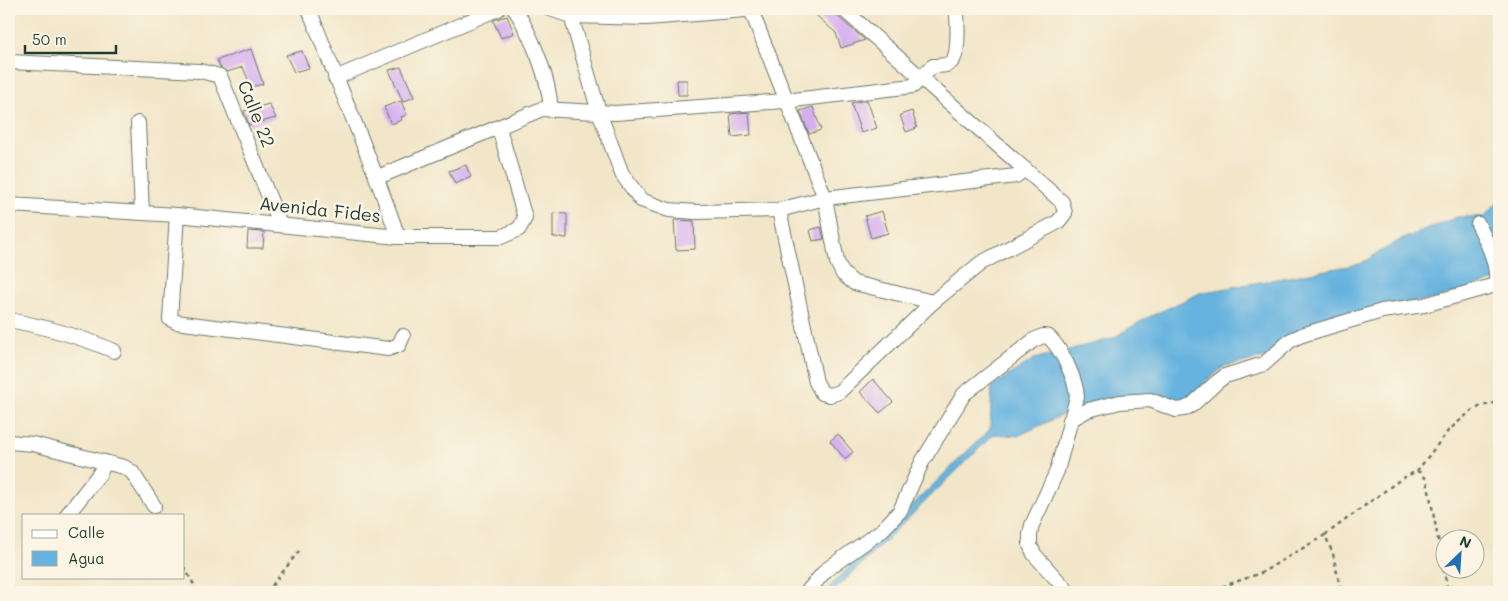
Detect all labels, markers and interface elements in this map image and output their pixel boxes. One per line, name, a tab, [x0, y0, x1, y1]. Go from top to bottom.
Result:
scale bar	[25, 22, 116, 54]
text: 50 m	[32, 29, 67, 49]
street label: Calle 22	[233, 77, 281, 151]
street label: Avenida Fides	[258, 191, 382, 227]
legend	[22, 514, 185, 578]
text: Calle	[68, 522, 105, 542]
north arrow	[1436, 528, 1486, 578]
text: N	[1457, 531, 1475, 553]
text: Agua	[68, 548, 105, 568]

